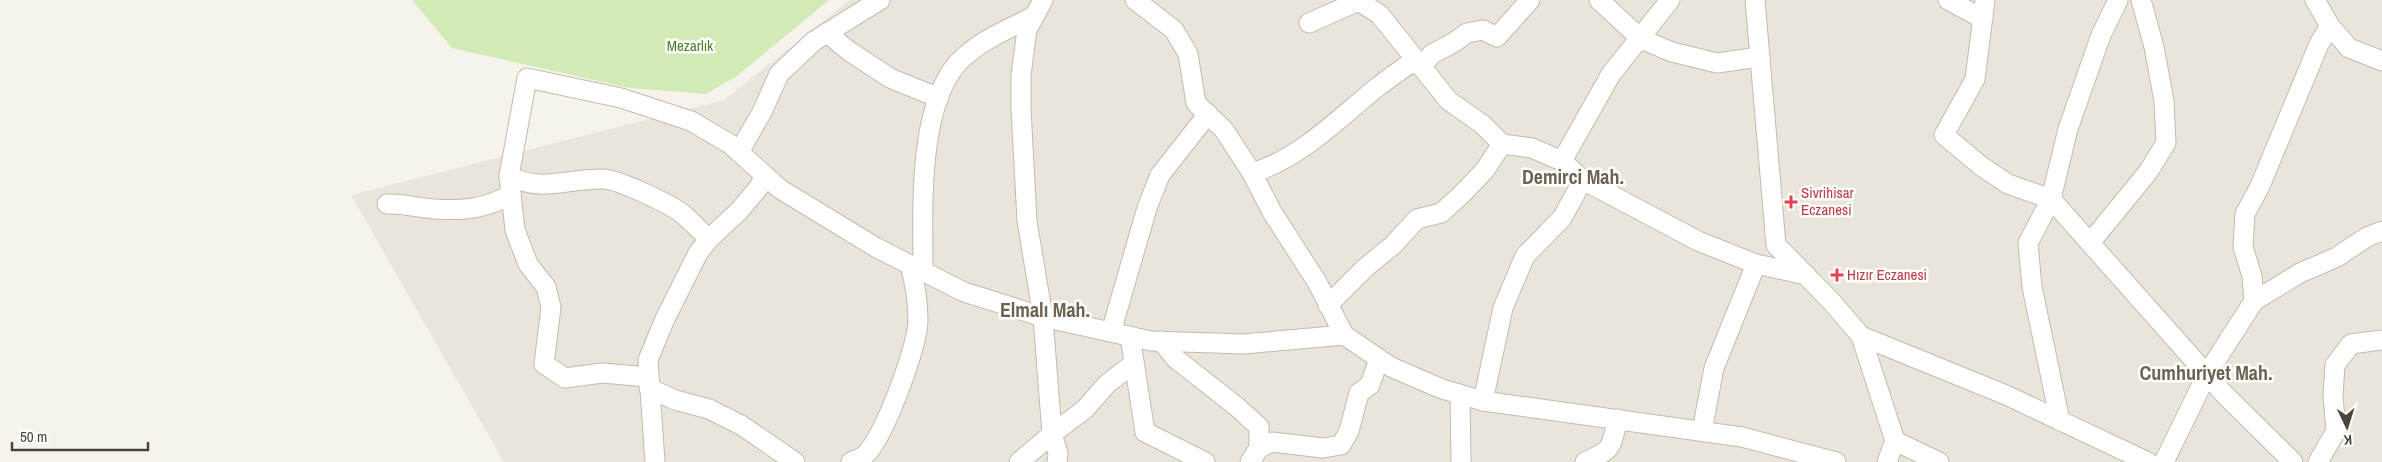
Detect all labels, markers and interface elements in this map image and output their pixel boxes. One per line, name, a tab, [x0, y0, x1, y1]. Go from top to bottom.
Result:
park label: Mezarlık	[667, 35, 714, 56]
district label: Demirci Mah.	[1522, 163, 1624, 190]
place label: Sivrihisar Eczanesi	[1801, 182, 1854, 220]
marker: Sivrihisar Eczanesi	[1785, 196, 1797, 208]
place label: Hızır Eczanesi	[1847, 264, 1927, 285]
marker: Hızır Eczanesi	[1831, 269, 1843, 281]
district label: Elmalı Mah.	[1000, 296, 1090, 323]
district label: Cumhuriyet Mah.	[2139, 359, 2273, 386]
north arrow	[2322, 402, 2372, 452]
scale bar	[12, 420, 149, 452]
text: 50 m	[20, 426, 47, 447]
text: K	[2342, 431, 2353, 449]

